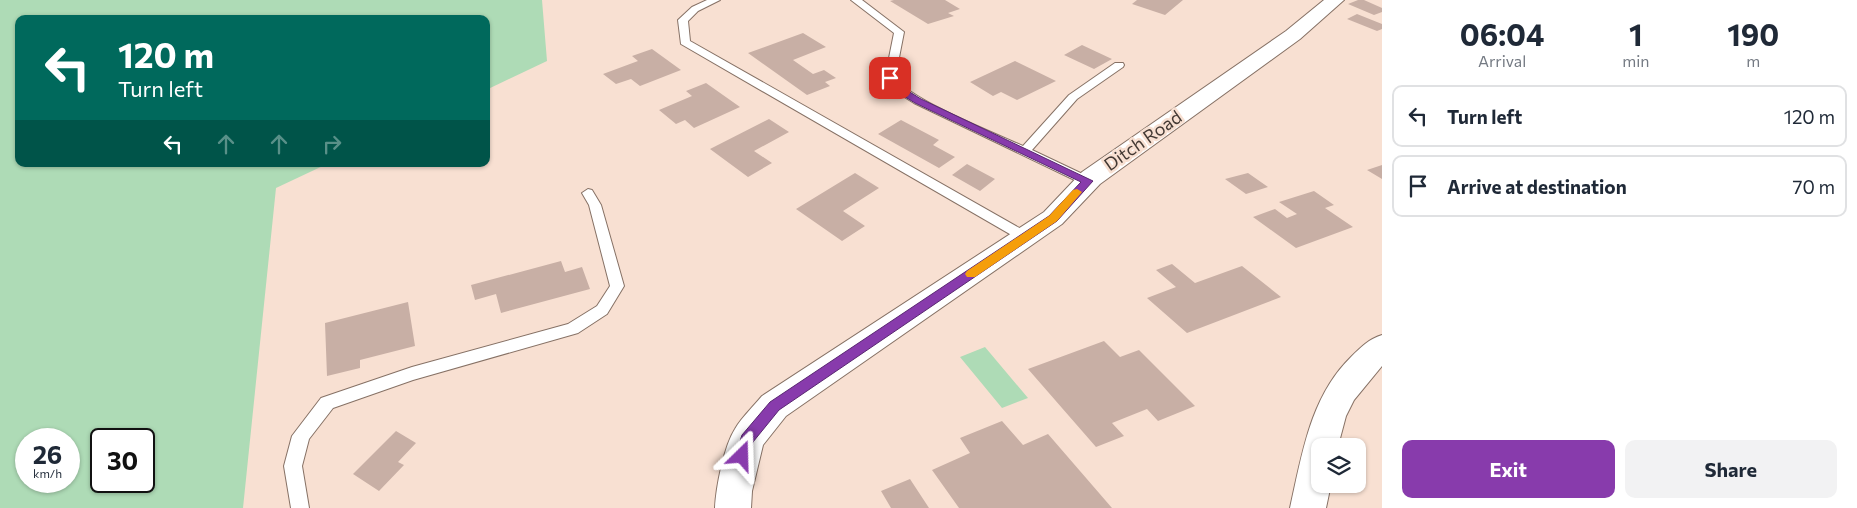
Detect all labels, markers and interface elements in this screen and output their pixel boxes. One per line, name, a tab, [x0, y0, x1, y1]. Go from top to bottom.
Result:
text: 06:04	[1460, 15, 1544, 52]
text: 1	[1629, 15, 1643, 52]
text: 190	[1727, 15, 1779, 52]
text: 120 m	[118, 32, 214, 75]
icon: left	[35, 35, 100, 100]
text: Arrival	[1478, 51, 1526, 70]
text: min	[1622, 51, 1649, 70]
text: m	[1746, 51, 1760, 70]
pin	[869, 57, 911, 99]
icon: arrive	[876, 64, 904, 92]
text: Turn left	[118, 75, 203, 102]
icon: left	[1404, 102, 1432, 130]
street label: Ditch Road	[1099, 105, 1186, 175]
text: Turn left	[1447, 105, 1522, 128]
text: 120 m	[1784, 105, 1835, 128]
icon: left	[159, 130, 187, 158]
icon: ahead	[212, 130, 240, 158]
icon: ahead	[265, 130, 293, 158]
icon: right	[318, 130, 346, 158]
icon: arrive	[1404, 172, 1432, 200]
text: Arrive at destination	[1447, 175, 1627, 198]
text: 70 m	[1792, 175, 1835, 198]
speed limit sign: 30	[90, 428, 155, 493]
position arrow	[715, 429, 767, 481]
map controls	[1311, 438, 1366, 493]
button: layers	[1311, 438, 1366, 493]
text: 26	[33, 439, 62, 469]
button: Exit	[1402, 440, 1615, 498]
button: Share	[1625, 440, 1837, 498]
text: km/h	[33, 466, 62, 480]

